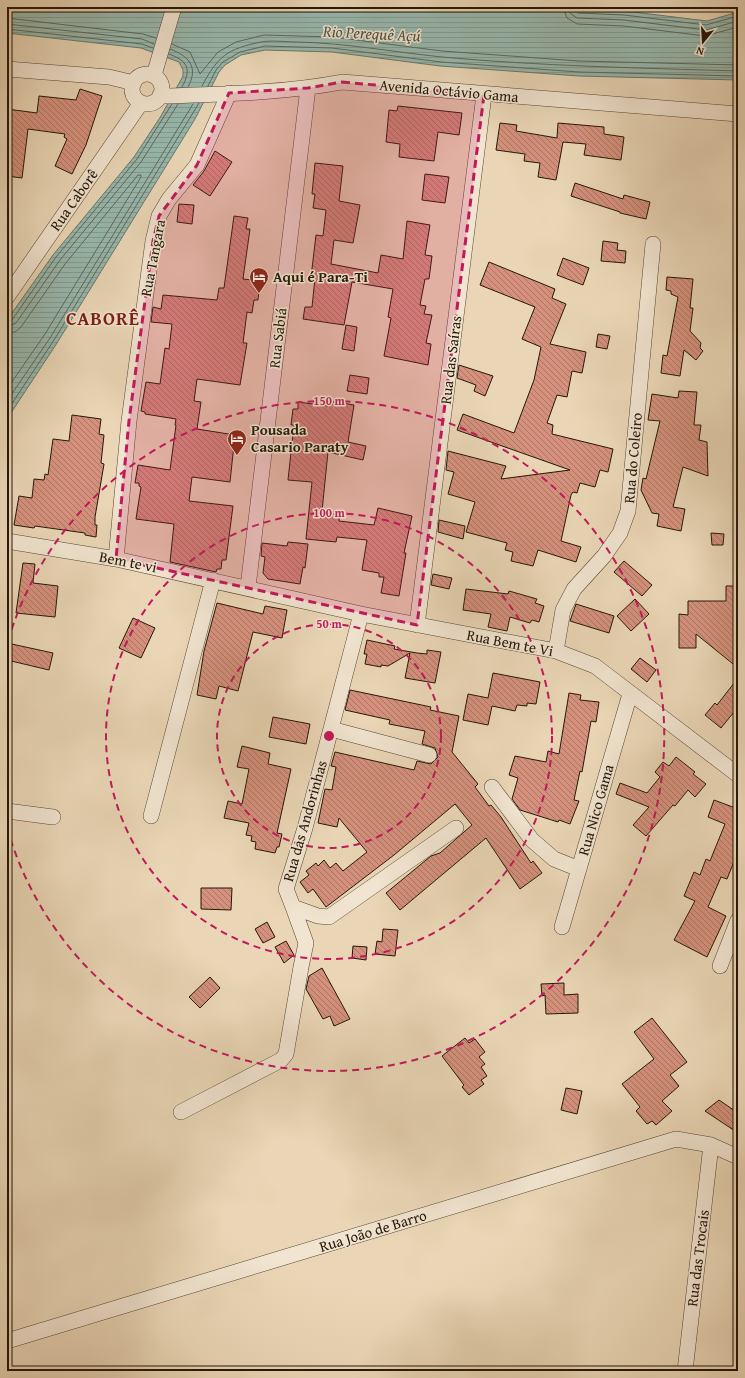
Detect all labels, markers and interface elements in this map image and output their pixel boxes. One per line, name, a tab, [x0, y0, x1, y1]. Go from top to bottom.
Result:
water label: Rio Perequê Açú	[322, 18, 421, 48]
north arrow	[683, 22, 723, 62]
text: N	[693, 43, 706, 60]
street label: Avenida Octávio Gama	[379, 74, 519, 107]
street label: Rua Caborê	[45, 165, 103, 235]
street label: Rua Tangara	[135, 218, 170, 298]
hotel icon: Aqui é Para-Ti	[248, 266, 270, 294]
place label: Aqui é Para-Ti	[273, 266, 368, 287]
district label: CABORÊ	[66, 304, 140, 332]
street label: Rua Sabiá	[263, 307, 292, 369]
street label: Rua das Saíras	[435, 314, 466, 405]
text: 150 m	[313, 392, 346, 409]
street label: Rua do Coleiro	[618, 411, 647, 504]
place label: Pousada Casario Paraty	[251, 419, 349, 457]
hotel icon: Pousada Casario Paraty	[226, 428, 248, 456]
text: 100 m	[313, 504, 346, 521]
street label: Bem te vi	[97, 546, 159, 577]
text: 50 m	[316, 615, 342, 632]
street label: Rua Bem te Vi	[465, 624, 555, 661]
centre of rings	[322, 729, 336, 743]
street label: Rua das Andorinhas	[277, 758, 332, 884]
street label: Rua Nico Gama	[572, 762, 619, 858]
street label: Rua João de Barro	[317, 1204, 429, 1257]
street label: Rua das Trocais	[681, 1208, 714, 1308]

